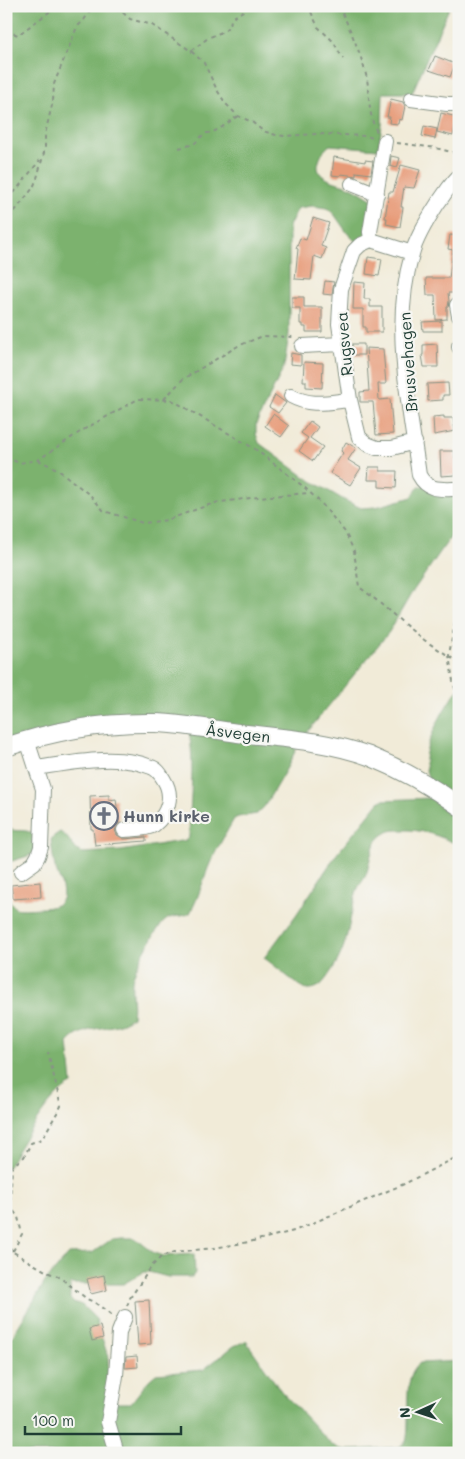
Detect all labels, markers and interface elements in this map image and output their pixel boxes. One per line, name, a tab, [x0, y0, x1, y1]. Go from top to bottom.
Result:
street label: Rugsvea	[330, 311, 357, 377]
street label: Brusvehagen	[394, 311, 421, 413]
street label: Åsvegen	[204, 718, 272, 747]
church icon: Hunn kirke	[89, 801, 119, 831]
place label: Hunn kirke	[123, 805, 210, 826]
north arrow	[392, 1386, 442, 1436]
scale bar	[25, 1404, 181, 1436]
text: N	[395, 1407, 414, 1419]
text: 100 m	[32, 1410, 74, 1430]

